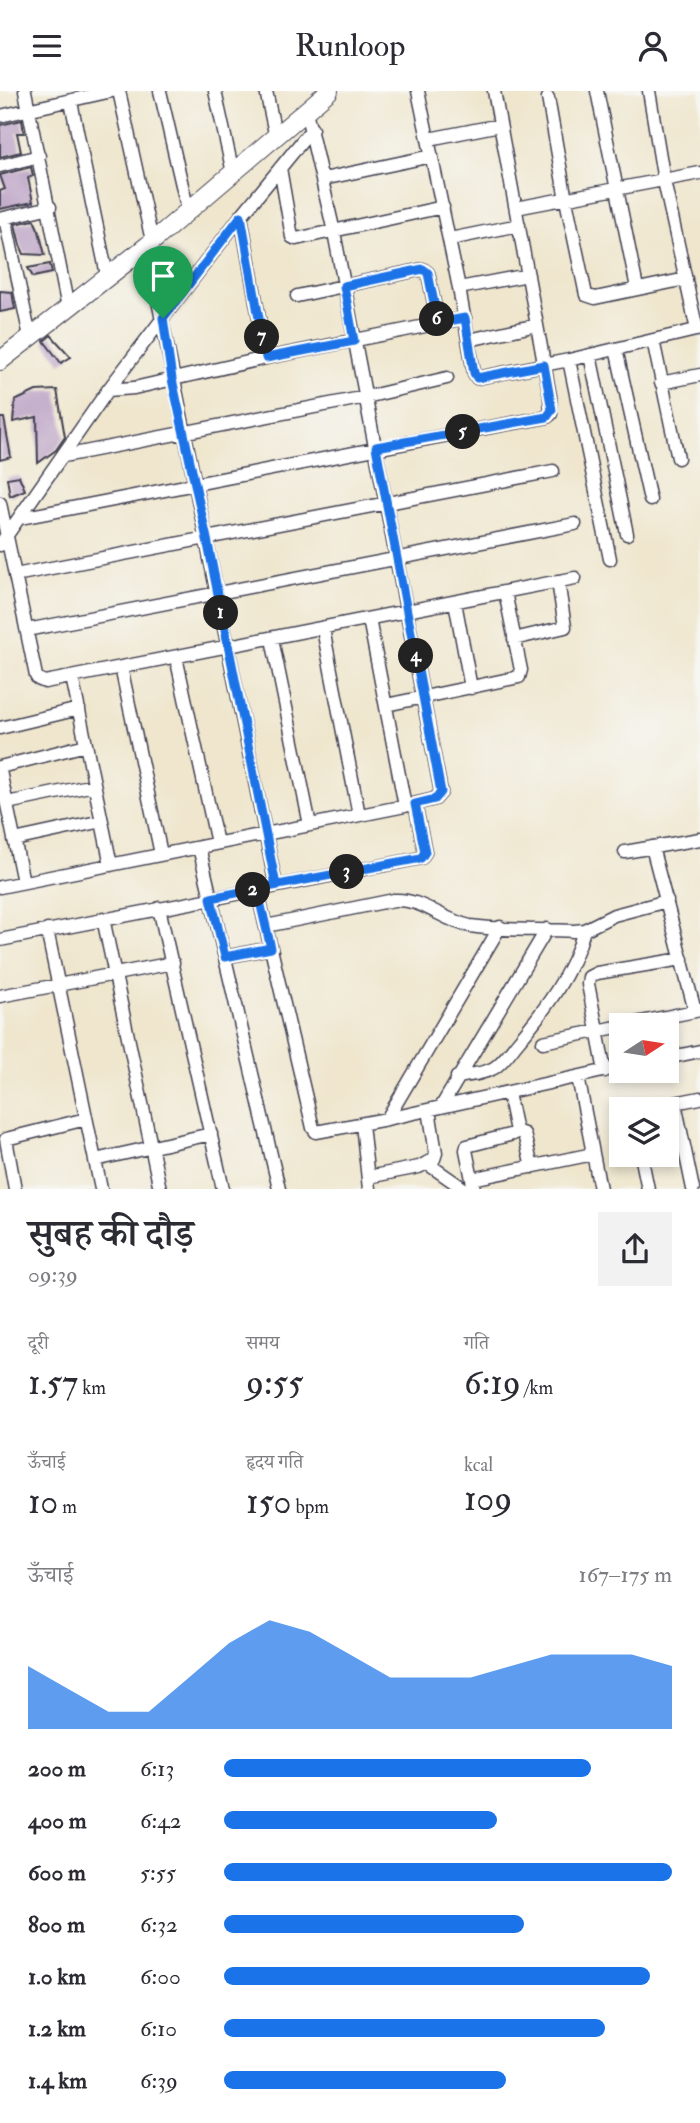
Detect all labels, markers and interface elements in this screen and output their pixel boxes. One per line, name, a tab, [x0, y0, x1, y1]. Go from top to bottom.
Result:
text: Runloop	[295, 26, 405, 66]
icon: menu	[28, 27, 66, 65]
icon: person	[634, 27, 672, 65]
pin	[133, 246, 193, 318]
icon: arrive	[144, 257, 182, 295]
pin: 6	[420, 301, 454, 337]
text: 6	[432, 306, 441, 330]
pin: 7	[244, 320, 280, 355]
text: 7	[257, 324, 266, 348]
pin: 5	[446, 415, 480, 449]
text: 5	[458, 419, 467, 443]
pin: 1	[204, 595, 238, 631]
text: 1	[217, 600, 224, 624]
pin: 4	[398, 639, 434, 673]
text: 4	[410, 643, 421, 667]
pin: 3	[330, 855, 364, 889]
text: 3	[343, 859, 350, 883]
pin: 2	[236, 873, 270, 907]
text: 2	[248, 877, 257, 901]
north arrow	[609, 1013, 679, 1083]
map controls	[609, 1013, 679, 1167]
button: layers	[609, 1097, 679, 1167]
text: सुबह की दौड़	[28, 1210, 194, 1258]
button: share	[598, 1212, 672, 1286]
text: 09:39	[28, 1260, 78, 1289]
text: दूरी	[28, 1331, 49, 1355]
text: समय	[246, 1331, 279, 1355]
text: गति	[464, 1331, 489, 1355]
text: 1.57	[28, 1361, 78, 1405]
text: 9:55	[246, 1361, 303, 1405]
text: 6:19	[464, 1361, 521, 1405]
text: km	[78, 1376, 106, 1400]
text: /km	[521, 1376, 553, 1400]
text: ऊँचाई	[28, 1450, 65, 1474]
text: हृदय गति	[246, 1450, 303, 1474]
text: kcal	[464, 1453, 493, 1477]
text: 109	[464, 1477, 512, 1521]
text: 10	[28, 1480, 58, 1524]
text: 150	[246, 1480, 291, 1524]
text: m	[58, 1495, 77, 1519]
text: bpm	[291, 1495, 329, 1519]
text: ऊँचाई	[28, 1560, 73, 1589]
text: 167–175 m	[579, 1560, 672, 1589]
text: 200 m	[28, 1754, 86, 1783]
text: 6:13	[140, 1754, 174, 1783]
text: 400 m	[28, 1806, 87, 1835]
text: 6:42	[140, 1806, 181, 1835]
text: 600 m	[28, 1858, 86, 1887]
text: 5:55	[140, 1858, 176, 1887]
text: 800 m	[28, 1910, 85, 1939]
text: 6:32	[140, 1910, 178, 1939]
text: 1.0 km	[28, 1962, 86, 1991]
text: 6:00	[140, 1962, 181, 1991]
text: 1.2 km	[28, 2014, 86, 2043]
text: 6:10	[140, 2014, 177, 2043]
text: 1.4 km	[28, 2066, 87, 2095]
text: 6:39	[140, 2066, 178, 2095]

